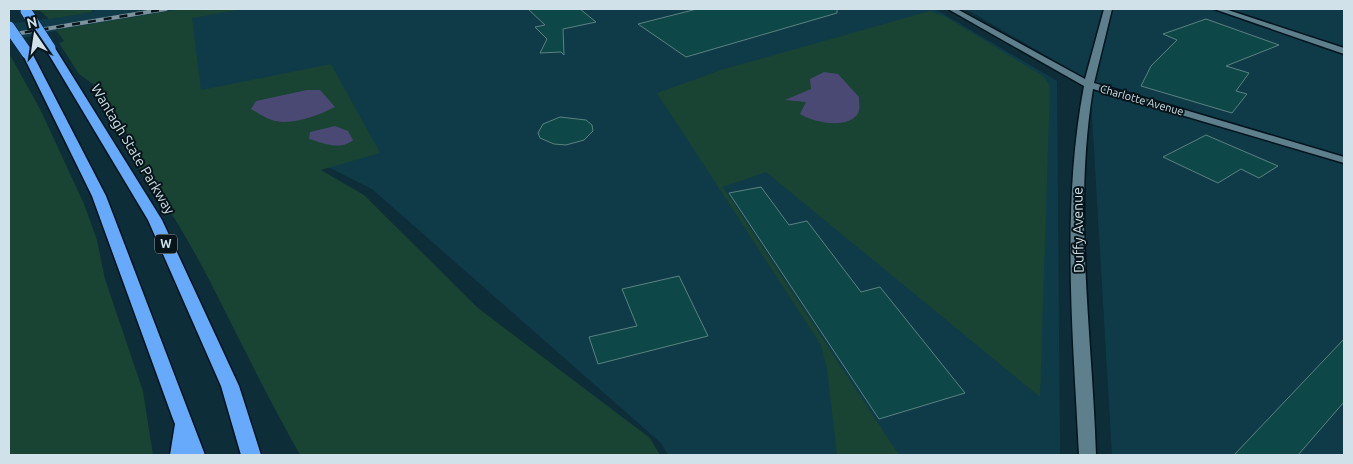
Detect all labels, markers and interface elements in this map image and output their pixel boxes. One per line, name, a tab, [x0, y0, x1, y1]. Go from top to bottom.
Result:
north arrow	[10, 10, 60, 60]
text: N	[25, 13, 39, 31]
street label: Wantagh State Parkway	[88, 81, 178, 217]
street label: Charlotte Avenue	[1099, 82, 1185, 118]
street label: Duffy Avenue	[1069, 187, 1087, 273]
road number: W	[155, 234, 177, 253]

